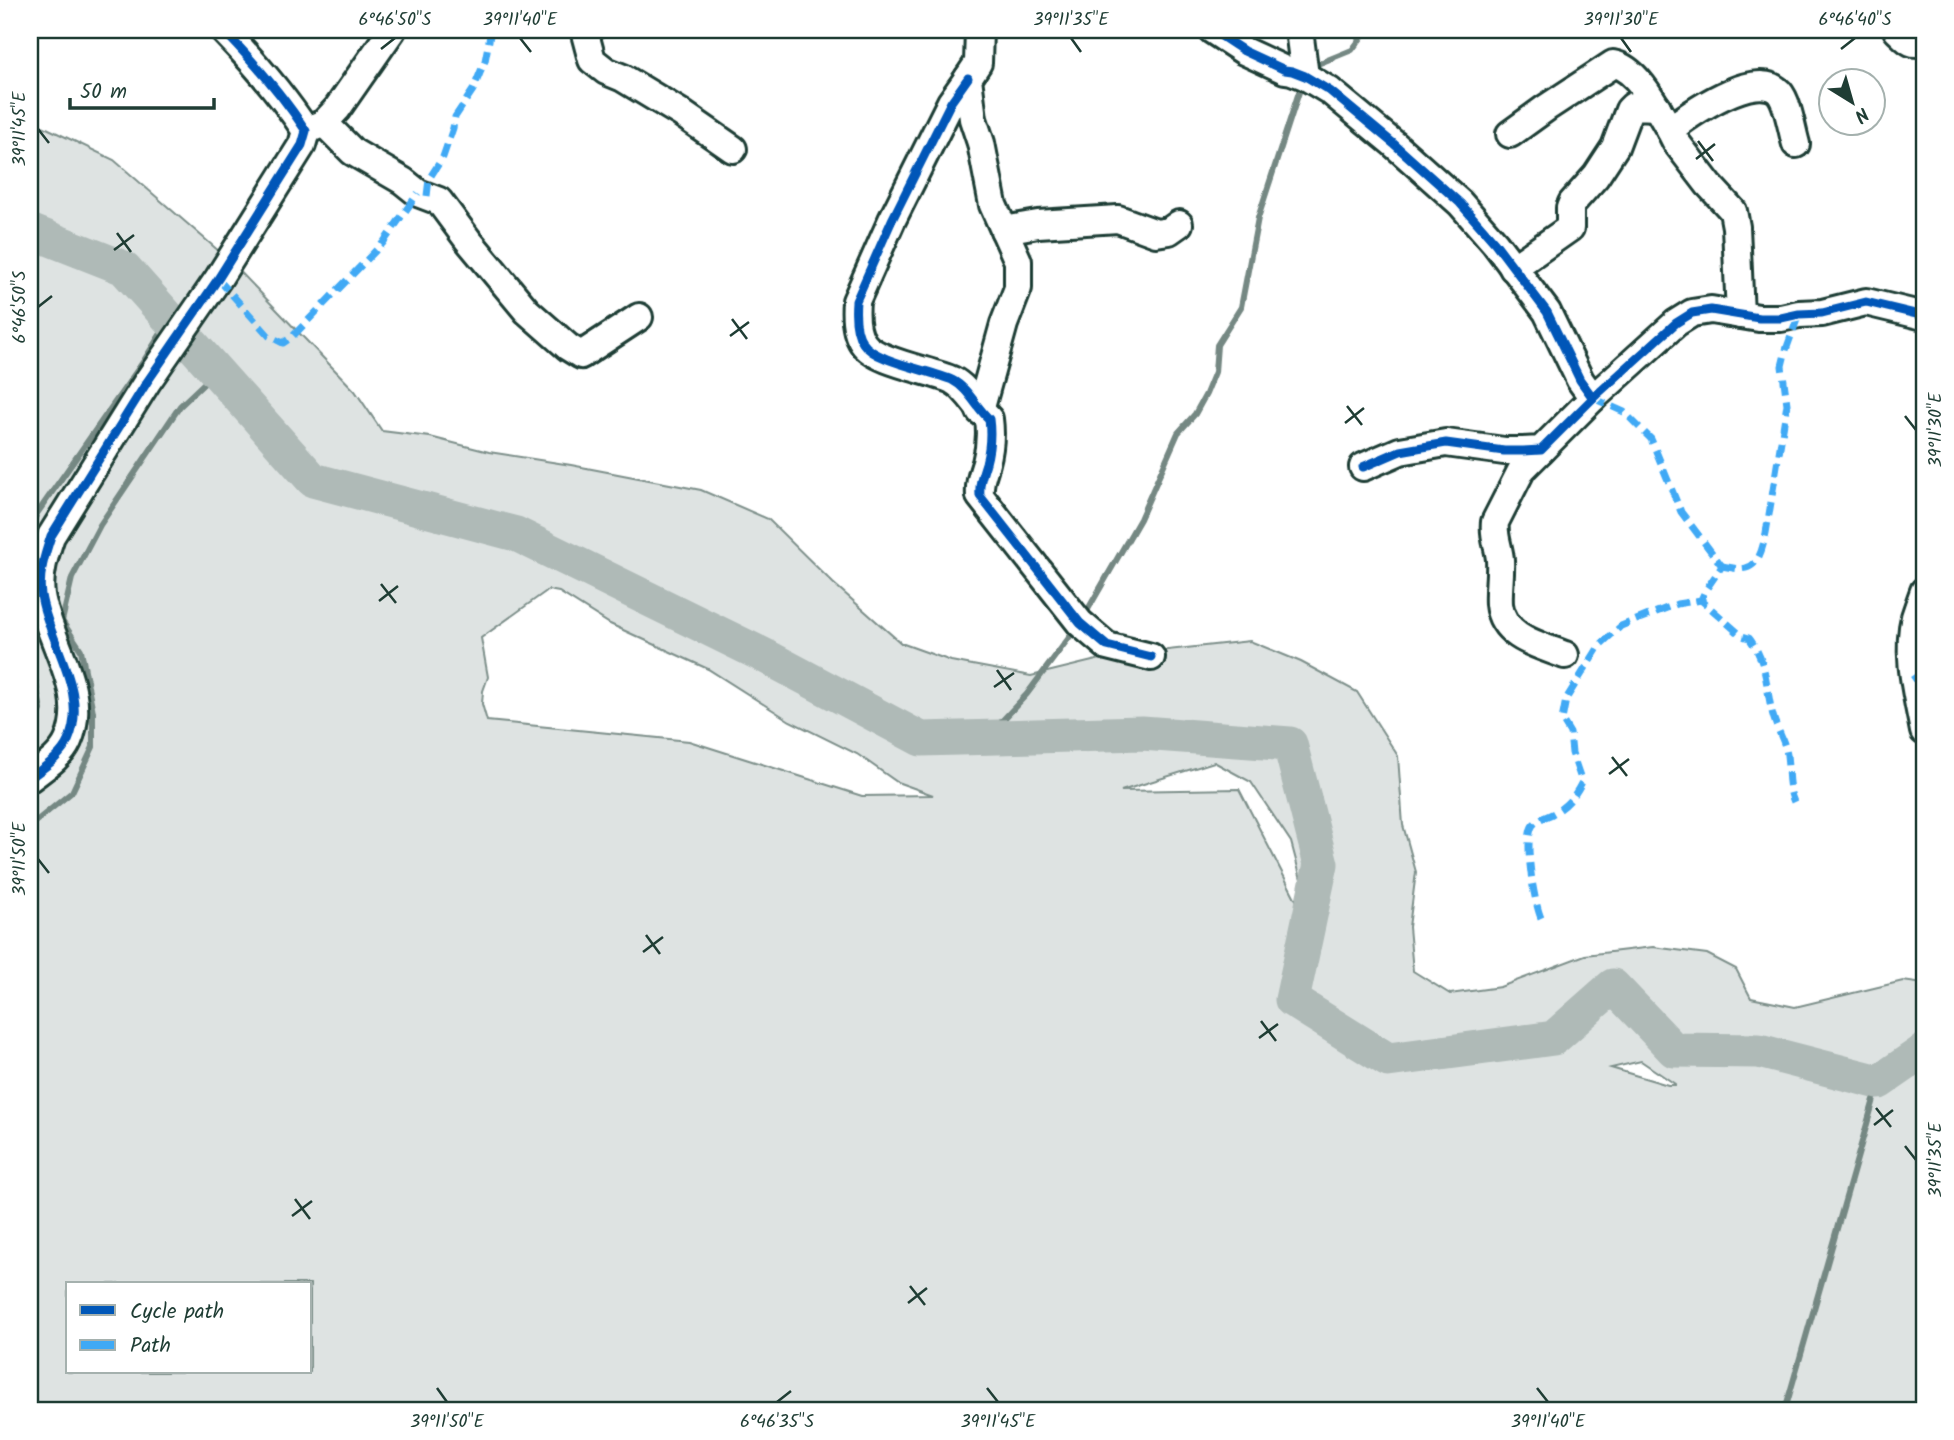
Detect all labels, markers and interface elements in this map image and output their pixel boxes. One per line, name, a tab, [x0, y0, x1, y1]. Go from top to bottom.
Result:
text: 6°46'50"S	[359, 6, 432, 35]
text: 39°11'40"E	[483, 6, 558, 35]
text: 39°11'35"E	[1033, 6, 1109, 35]
text: 39°11'30"E	[1584, 6, 1659, 35]
text: 6°46'40"S	[1818, 6, 1892, 35]
scale bar	[70, 66, 214, 110]
north arrow	[1818, 66, 1888, 136]
text: 50 m	[80, 76, 127, 109]
text: 39°11'45"E	[6, 91, 35, 167]
text: N	[1847, 98, 1875, 130]
text: 6°46'50"S	[6, 270, 35, 343]
text: 39°11'30"E	[1922, 392, 1951, 467]
text: 39°11'50"E	[6, 821, 35, 896]
text: 39°11'35"E	[1922, 1122, 1951, 1198]
legend	[66, 1282, 312, 1374]
text: Cycle path	[130, 1296, 224, 1329]
text: Path	[130, 1330, 171, 1363]
text: 39°11'50"E	[410, 1408, 485, 1437]
text: 6°46'35"S	[740, 1408, 814, 1437]
text: 39°11'45"E	[960, 1408, 1036, 1437]
text: 39°11'40"E	[1511, 1408, 1586, 1437]

